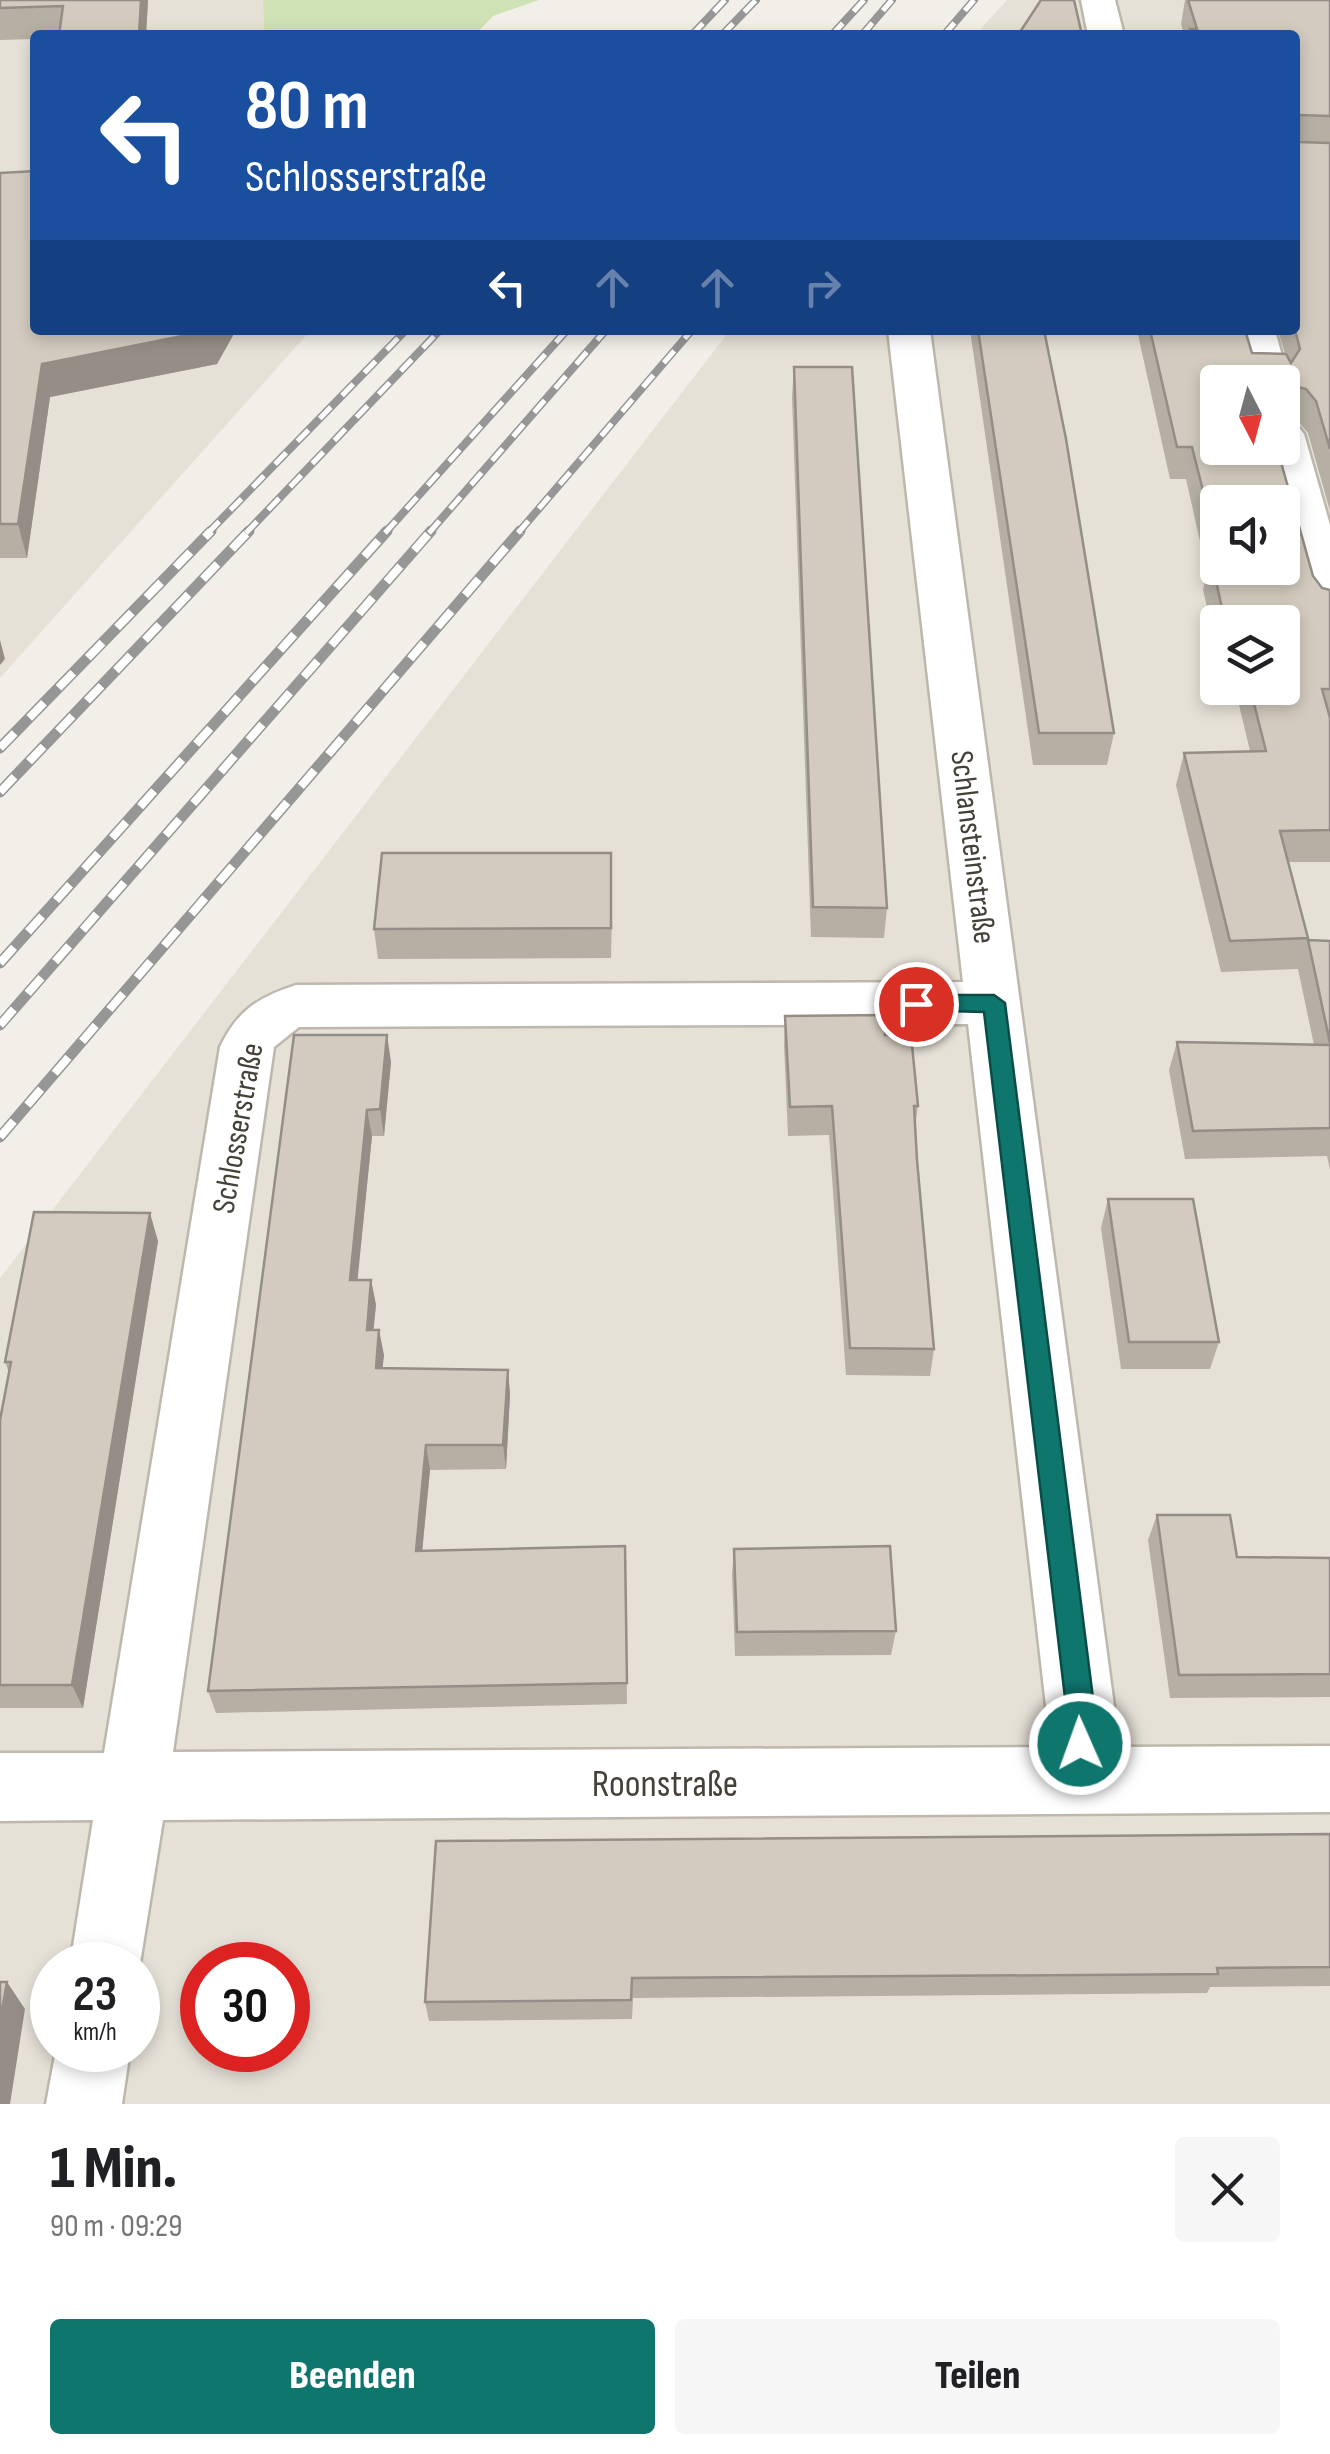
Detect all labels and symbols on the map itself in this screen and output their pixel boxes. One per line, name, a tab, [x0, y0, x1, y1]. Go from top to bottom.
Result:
north arrow	[1200, 365, 1300, 465]
street label: Schlansteinstraße	[941, 748, 1004, 946]
pin	[874, 962, 959, 1047]
street label: Schlosserstraße	[204, 1040, 273, 1216]
position arrow	[1028, 1692, 1132, 1796]
street label: Roonstraße	[592, 1762, 738, 1807]
speed limit sign: 30	[180, 1942, 310, 2072]

